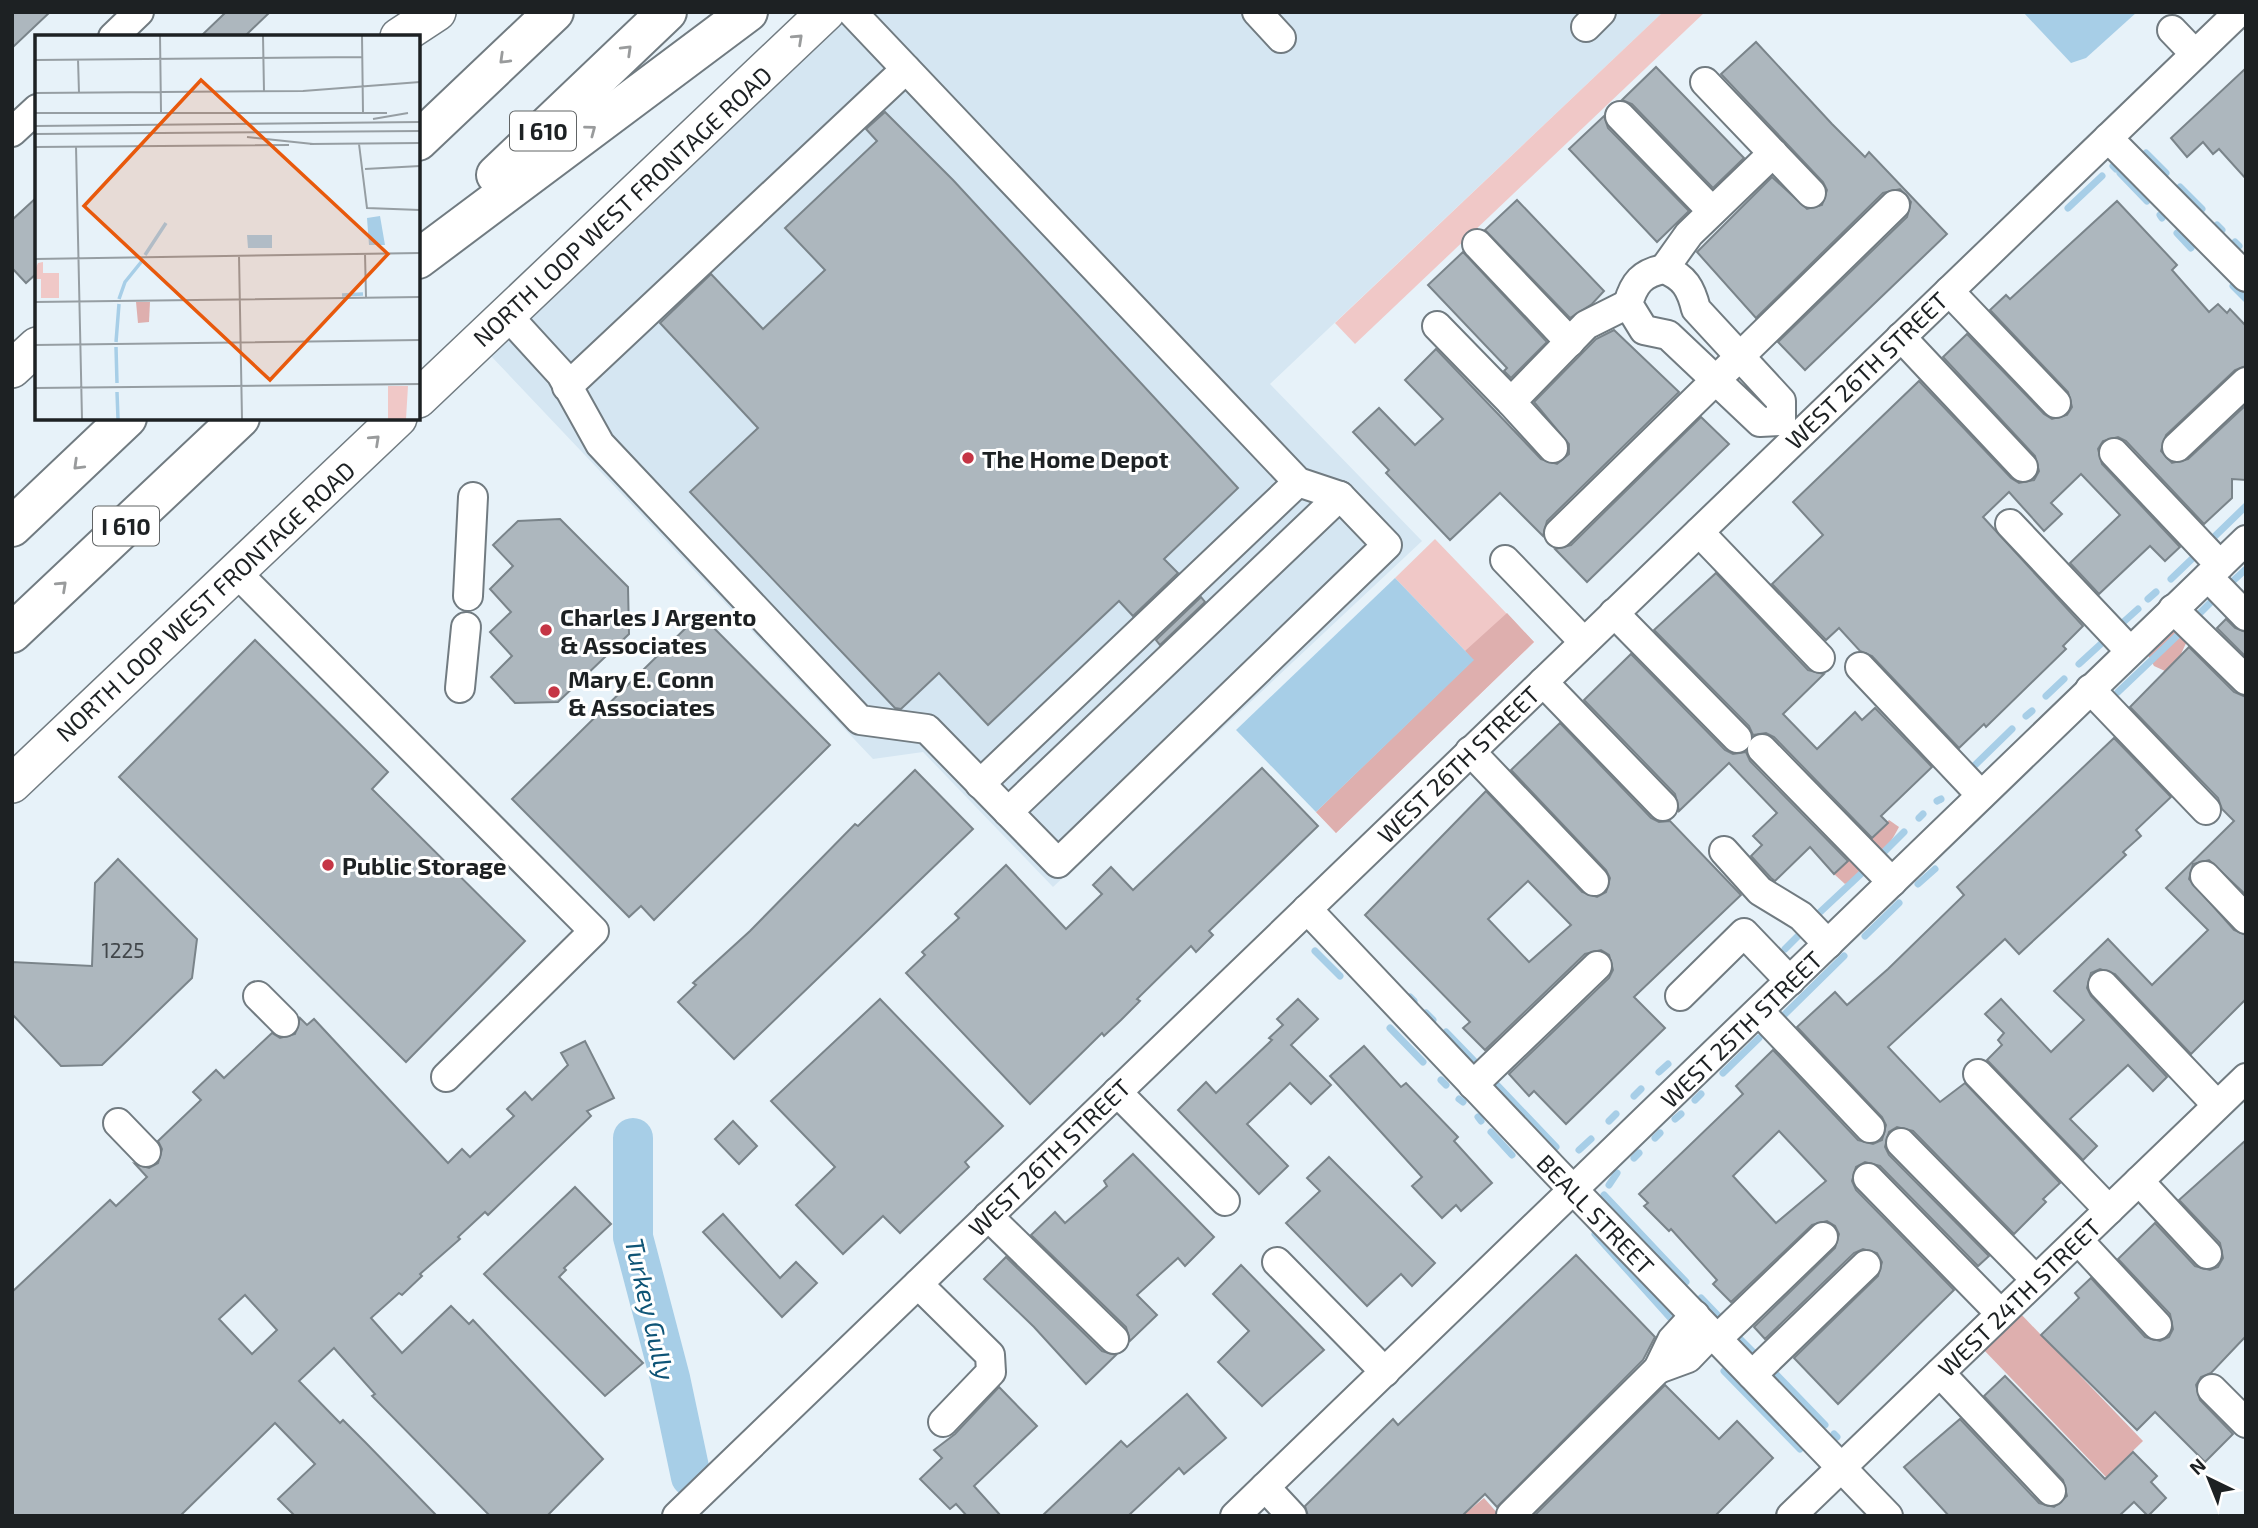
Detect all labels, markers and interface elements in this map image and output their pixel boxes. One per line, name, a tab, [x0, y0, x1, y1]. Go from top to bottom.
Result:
one-way arrow	[790, 34, 803, 47]
inset map	[35, 35, 420, 420]
one-way arrow	[619, 46, 632, 58]
one-way arrow	[499, 51, 512, 64]
street label: NORTH LOOP WEST FRONTAGE ROAD	[467, 60, 777, 352]
road number: I 610	[510, 112, 576, 150]
one-way arrow	[583, 126, 595, 139]
street label: WEST 26TH STREET	[1779, 285, 1953, 455]
one-way arrow	[367, 436, 380, 449]
place label: The Home Depot	[982, 444, 1169, 473]
marker: The Home Depot	[960, 450, 976, 466]
street label: NORTH LOOP WEST FRONTAGE ROAD	[50, 455, 360, 747]
one-way arrow	[73, 457, 86, 470]
road number: I 610	[93, 506, 159, 546]
one-way arrow	[54, 582, 67, 595]
place label: Charles J Argento & Associates	[560, 602, 757, 659]
marker: Charles J Argento & Associates	[538, 622, 554, 638]
place label: Mary E. Conn & Associates	[568, 664, 715, 721]
street label: WEST 26TH STREET	[1371, 679, 1545, 849]
marker: Mary E. Conn & Associates	[546, 684, 562, 700]
place label: Public Storage	[342, 851, 506, 880]
marker: Public Storage	[320, 857, 336, 873]
house number: 1225	[101, 937, 145, 962]
street label: WEST 25TH STREET	[1654, 945, 1828, 1113]
street label: WEST 26TH STREET	[962, 1072, 1136, 1242]
street label: BEALL STREET	[1531, 1148, 1661, 1280]
street label: WEST 24TH STREET	[1932, 1212, 2106, 1382]
water label: Turkey Gully	[619, 1235, 682, 1383]
north arrow	[2174, 1444, 2244, 1514]
text: N	[2184, 1453, 2210, 1479]

